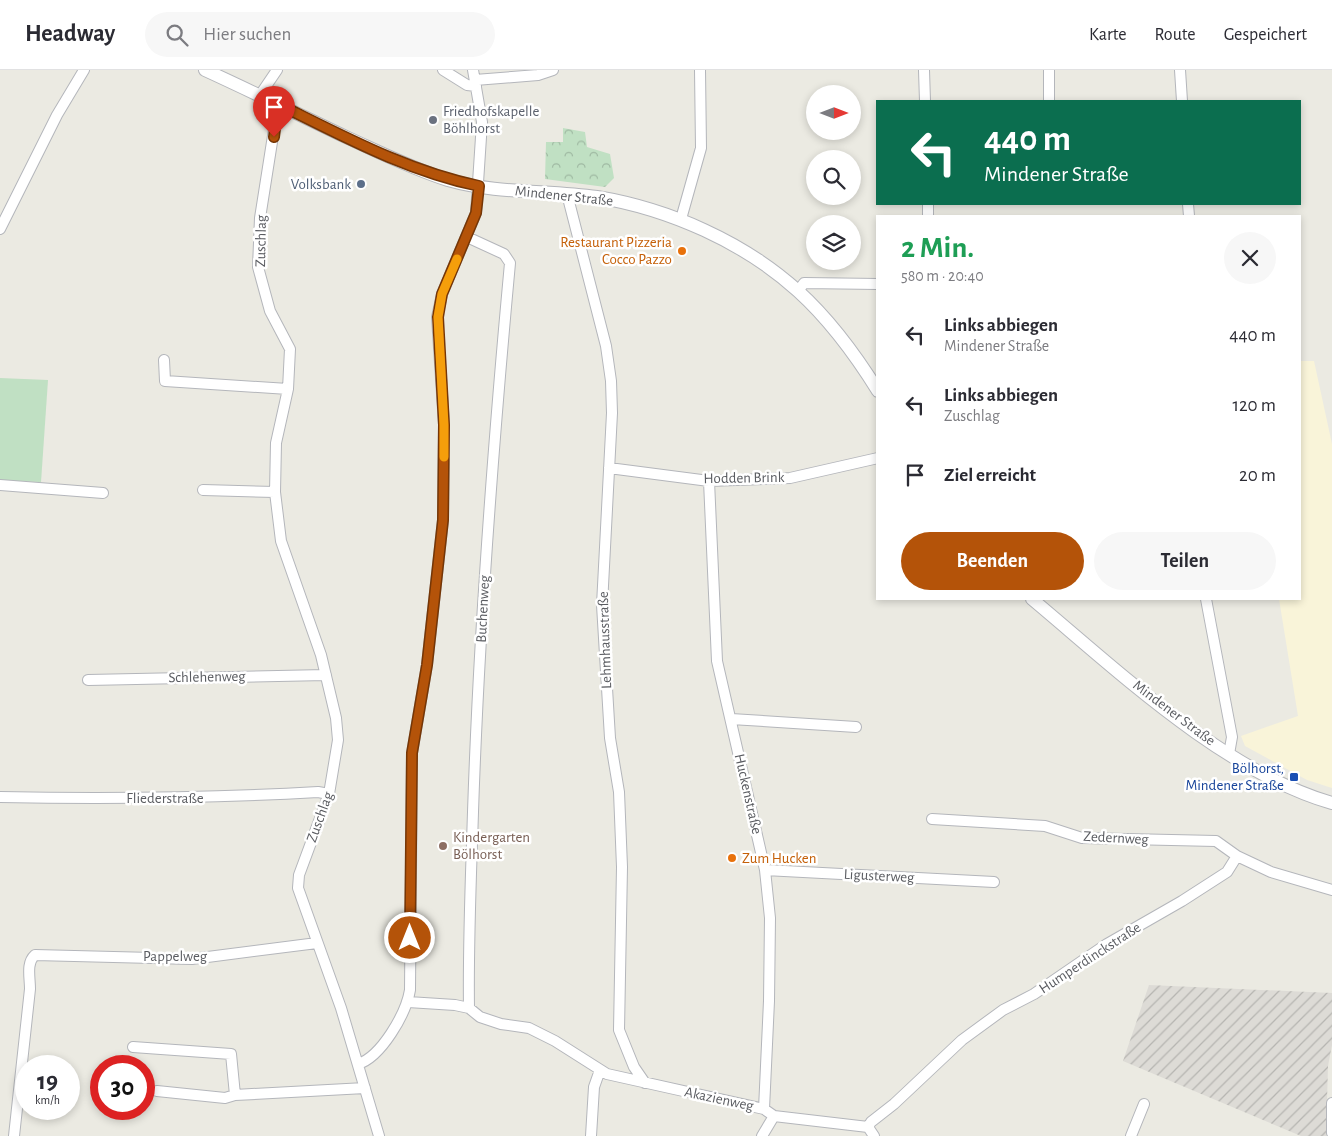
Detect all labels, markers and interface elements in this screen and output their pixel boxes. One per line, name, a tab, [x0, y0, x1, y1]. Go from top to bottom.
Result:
search box	[145, 12, 495, 57]
icon: search	[163, 21, 191, 49]
text: Headway	[25, 22, 115, 46]
text: Hier suchen	[203, 25, 291, 44]
text: Karte	[1089, 26, 1126, 44]
text: Route	[1154, 26, 1196, 44]
text: Gespeichert	[1224, 26, 1307, 44]
north arrow	[806, 85, 861, 140]
map controls	[806, 85, 861, 270]
pin	[253, 86, 295, 137]
icon: arrive	[260, 93, 288, 121]
place label: Friedhofskapelle Böhlhorst	[443, 104, 540, 136]
marker: Friedhofskapelle Böhlhorst	[427, 114, 439, 126]
icon: left	[901, 120, 966, 185]
text: 440 m	[984, 122, 1071, 157]
button: search	[806, 150, 861, 205]
text: Mindener Straße	[984, 163, 1129, 185]
place label: Volksbank	[291, 177, 351, 192]
marker: Volksbank	[355, 178, 367, 190]
street label: Mindener Straße	[514, 183, 614, 209]
street label: Zuschlag	[253, 214, 269, 267]
button: layers	[806, 215, 861, 270]
button: close	[1224, 232, 1276, 284]
text: 2 Min.	[901, 233, 974, 263]
place label: Restaurant Pizzeria Cocco Pazzo	[560, 235, 672, 267]
marker: Restaurant Pizzeria Cocco Pazzo	[676, 245, 688, 257]
text: 580 m · 20:40	[901, 268, 984, 284]
text: Links abbiegen	[944, 316, 1058, 335]
icon: left	[901, 321, 929, 349]
text: 440 m	[1229, 326, 1276, 345]
text: Mindener Straße	[944, 338, 1049, 354]
text: Links abbiegen	[944, 386, 1058, 405]
icon: left	[901, 391, 929, 419]
text: 120 m	[1232, 396, 1276, 415]
text: Zuschlag	[944, 408, 1000, 424]
icon: arrive	[901, 461, 929, 489]
text: Ziel erreicht	[944, 466, 1036, 485]
text: 20 m	[1239, 466, 1276, 485]
street label: Hodden Brink	[703, 470, 785, 486]
button: Beenden	[901, 532, 1084, 590]
button: Teilen	[1094, 532, 1276, 590]
street label: Buchenweg	[474, 574, 492, 643]
street label: Lehmhausstraße	[596, 591, 614, 689]
street label: Schlehenweg	[168, 669, 246, 685]
street label: Mindener Straße	[1130, 677, 1218, 749]
street label: Huckenstraße	[731, 752, 765, 836]
place label: Bölhorst, Mindener Straße	[1185, 761, 1284, 793]
marker: Bölhorst, Mindener Straße	[1288, 771, 1300, 783]
street label: Zuschlag	[304, 789, 336, 844]
street label: Fliederstraße	[126, 791, 204, 806]
street label: Zedernweg	[1083, 829, 1150, 847]
place label: Kindergarten Bölhorst	[453, 830, 530, 862]
marker: Kindergarten Bölhorst	[437, 840, 449, 852]
place label: Zum Hucken	[742, 851, 816, 866]
marker: Zum Hucken	[726, 852, 738, 864]
street label: Ligusterweg	[843, 867, 915, 885]
position arrow	[383, 911, 435, 963]
street label: Humperdinckstraße	[1036, 920, 1144, 996]
street label: Pappelweg	[143, 949, 208, 964]
speed limit sign: 30	[90, 1055, 155, 1120]
text: 19	[37, 1069, 58, 1094]
street label: Akazienweg	[683, 1084, 756, 1114]
text: km/h	[35, 1094, 60, 1106]

